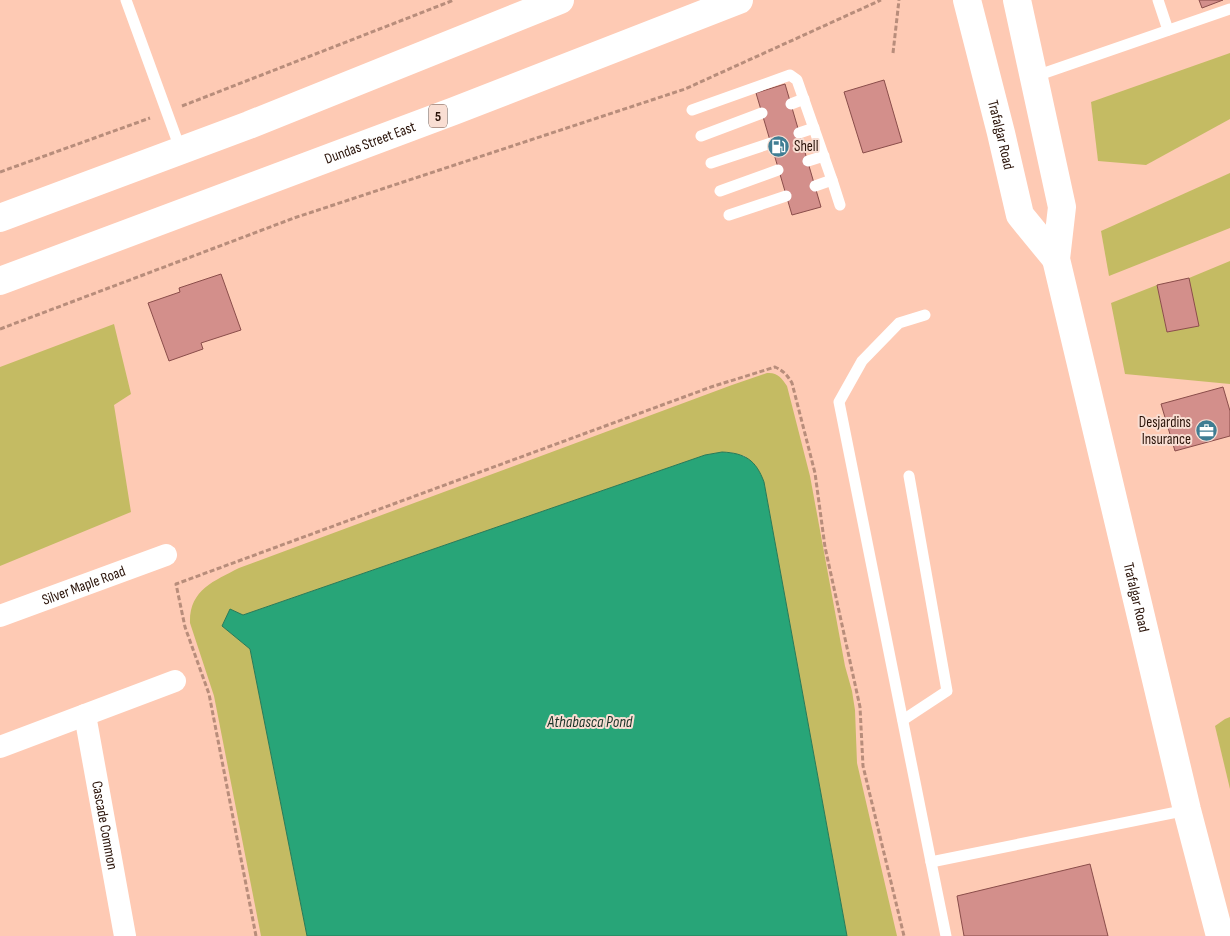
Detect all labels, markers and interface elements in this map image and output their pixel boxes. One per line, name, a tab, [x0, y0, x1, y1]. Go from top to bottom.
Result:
street label: Trafalgar Road	[983, 98, 1019, 171]
road number: 5	[429, 104, 447, 128]
street label: Dundas Street East	[322, 117, 418, 168]
fuel station icon: Shell	[766, 134, 790, 158]
place label: Shell	[794, 137, 818, 156]
place label: Desjardins Insurance	[1139, 413, 1191, 449]
office icon: Desjardins Insurance	[1195, 419, 1219, 443]
street label: Silver Maple Road	[39, 561, 128, 609]
street label: Trafalgar Road	[1119, 561, 1154, 634]
water label: Athabasca Pond	[547, 713, 633, 732]
street label: Cascade Common	[88, 779, 122, 871]

